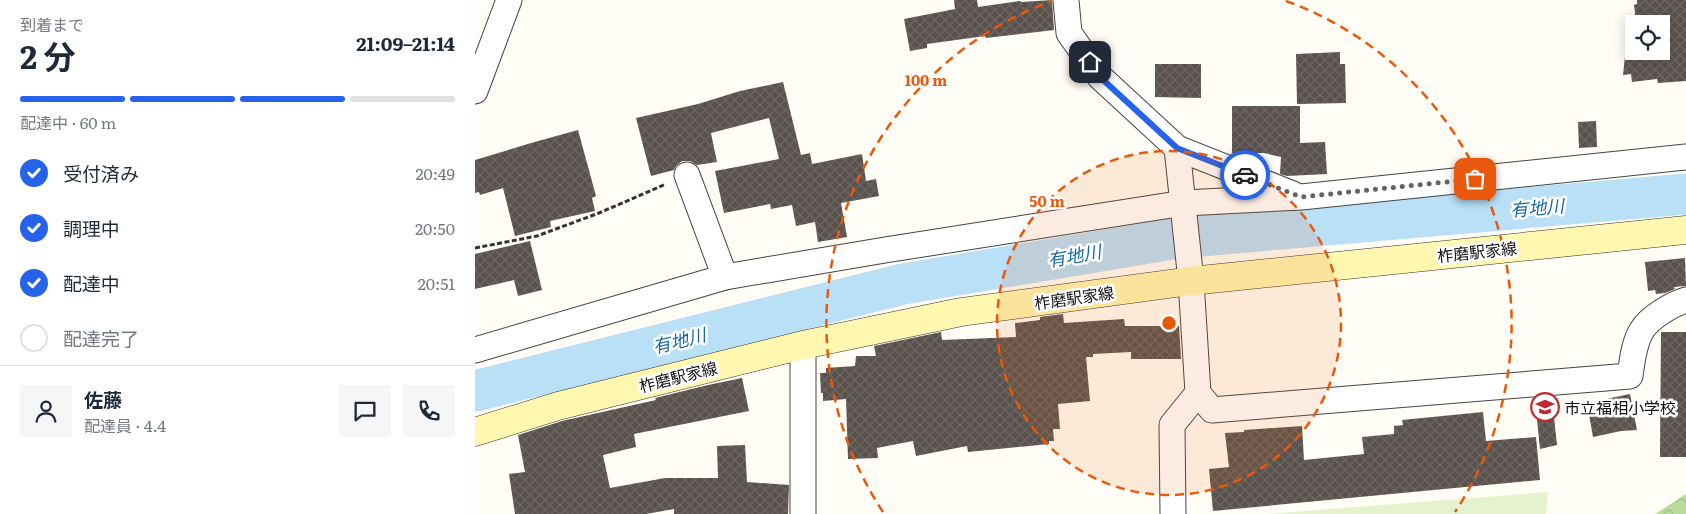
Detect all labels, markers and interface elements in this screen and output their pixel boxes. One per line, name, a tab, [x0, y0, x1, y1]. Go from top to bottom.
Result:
text: 到着まで	[20, 12, 84, 36]
map controls	[1625, 15, 1670, 60]
button: locate	[1625, 15, 1670, 60]
text: 21:09–21:14	[356, 29, 455, 57]
text: 2 分	[20, 31, 76, 79]
pin	[1069, 41, 1111, 83]
icon: home	[1076, 48, 1104, 76]
text: 100 m	[905, 68, 947, 91]
text: 配達中 · 60 m	[20, 110, 116, 134]
courier	[1220, 150, 1270, 200]
pin	[1454, 158, 1496, 200]
icon: check	[20, 159, 48, 187]
text: 受付済み	[63, 159, 139, 187]
text: 20:49	[415, 161, 455, 185]
icon: car	[1231, 161, 1259, 189]
icon: bag	[1461, 165, 1489, 193]
text: 50 m	[1029, 189, 1065, 212]
water label: 有地川	[1509, 191, 1567, 223]
icon: check	[20, 214, 48, 242]
text: 調理中	[63, 214, 120, 242]
text: 20:50	[415, 216, 455, 240]
street label: 柞磨駅家線	[1436, 235, 1518, 267]
water label: 有地川	[1045, 237, 1105, 273]
icon: check	[20, 269, 48, 297]
text: 配達中	[63, 269, 120, 297]
text: 20:51	[418, 271, 455, 295]
street label: 柞磨駅家線	[1033, 280, 1115, 314]
centre of rings	[1160, 314, 1178, 332]
water label: 有地川	[650, 320, 710, 360]
text: 配達完了	[63, 324, 139, 352]
street label: 柞磨駅家線	[636, 355, 720, 397]
button: person	[20, 385, 72, 437]
text: 佐藤	[84, 385, 122, 413]
button: chat	[339, 385, 391, 437]
button: phone	[403, 385, 455, 437]
school or university icon: 市立福相小学校	[1530, 392, 1560, 422]
place label: 市立福相小学校	[1564, 395, 1676, 419]
text: 配達員 · 4.4	[84, 413, 166, 437]

